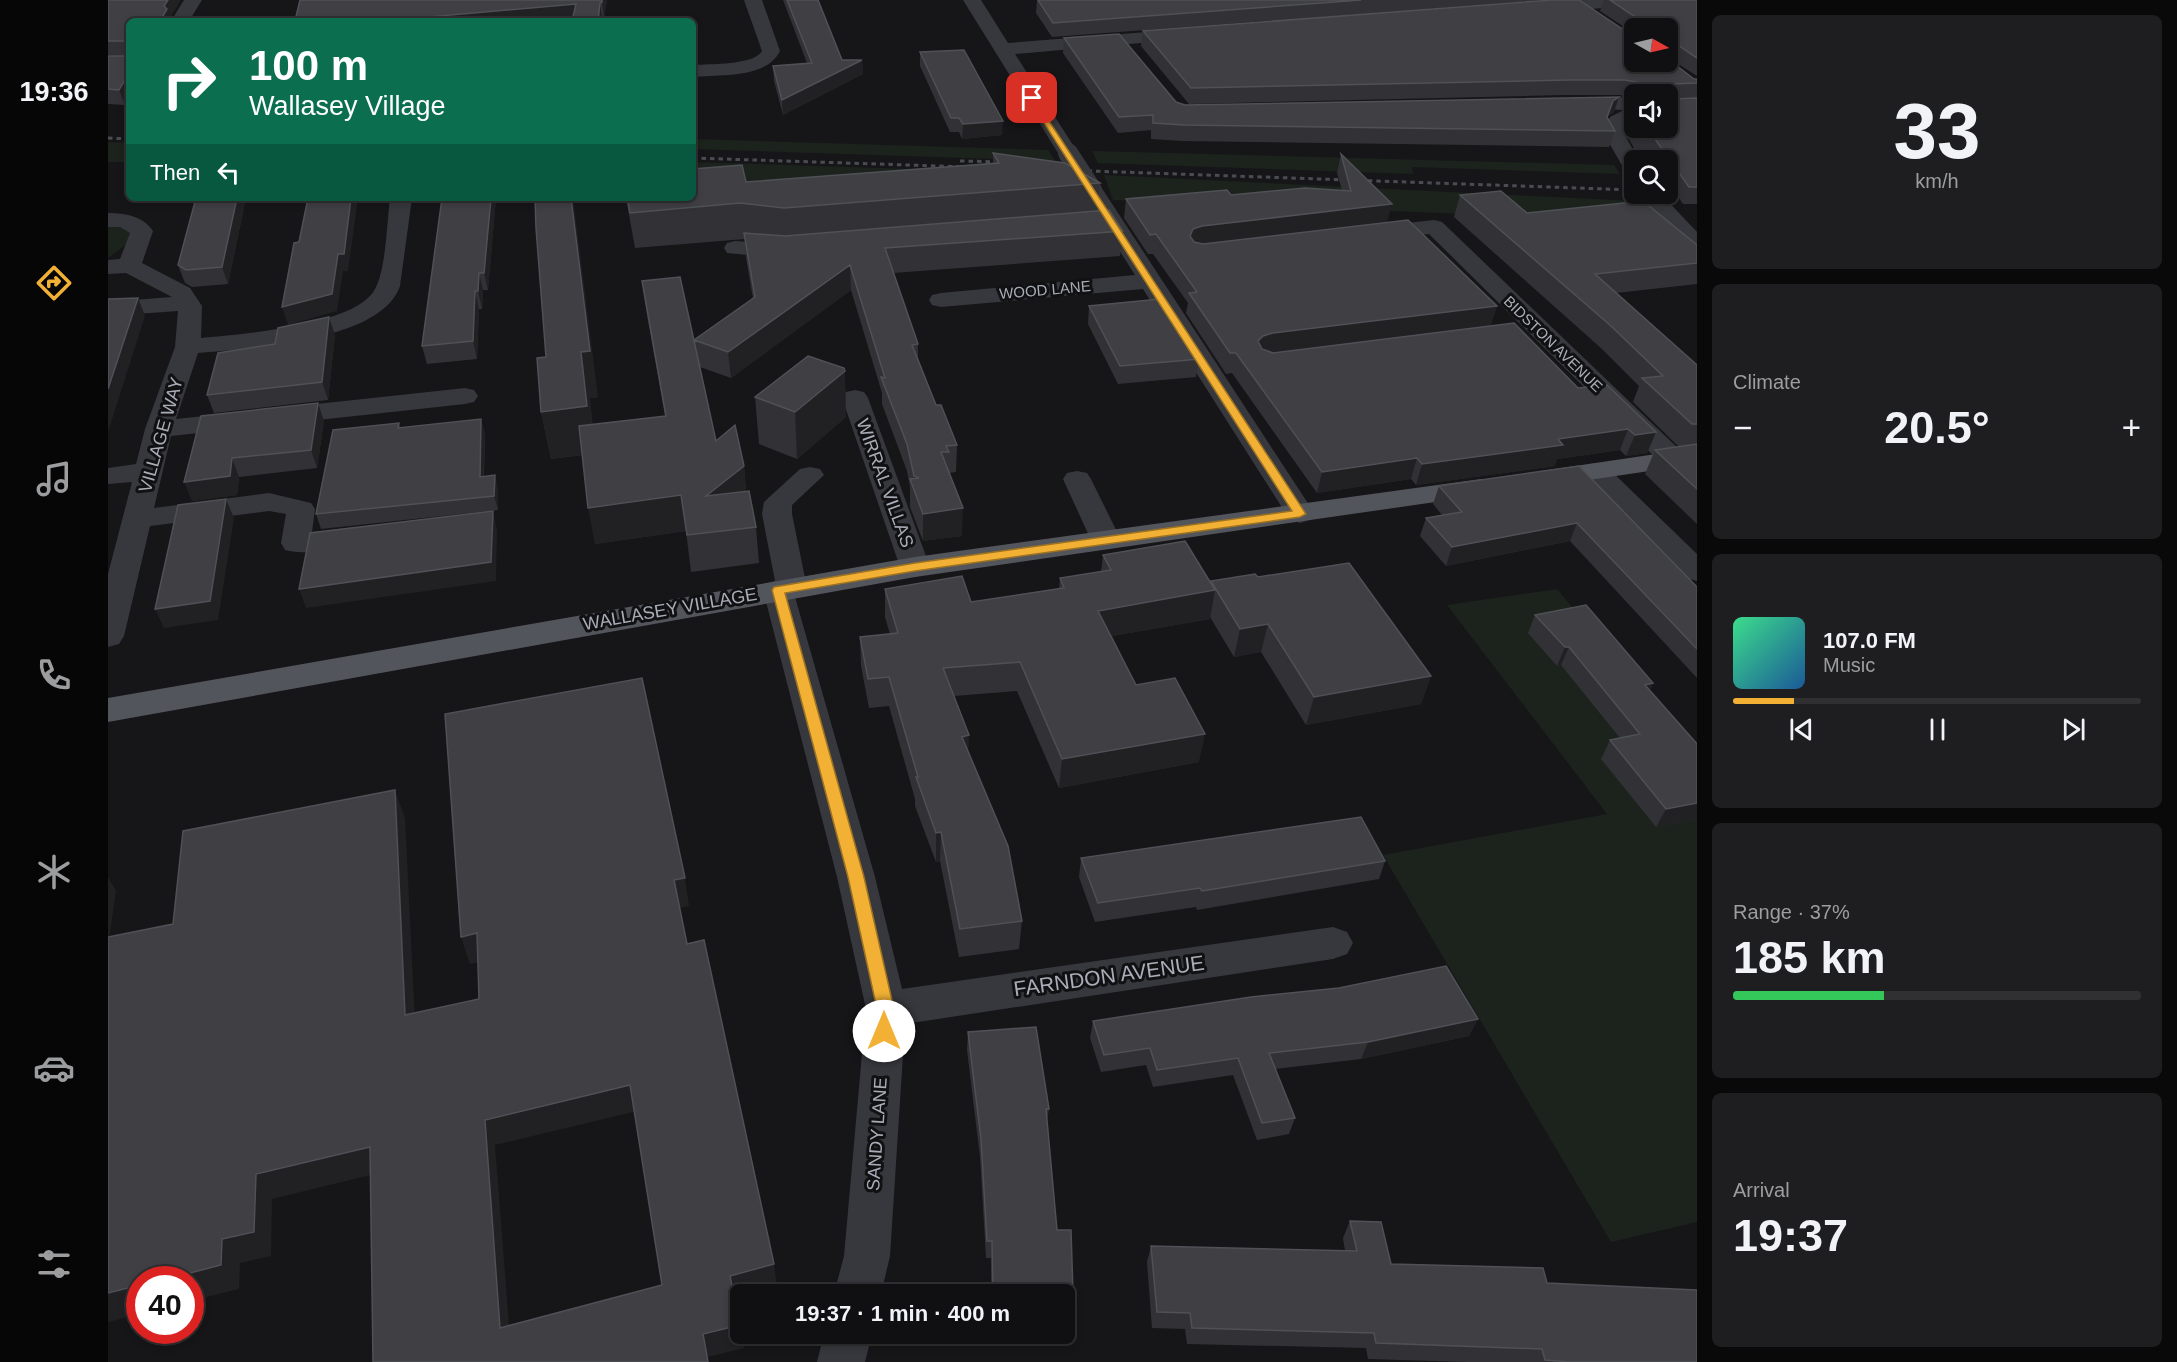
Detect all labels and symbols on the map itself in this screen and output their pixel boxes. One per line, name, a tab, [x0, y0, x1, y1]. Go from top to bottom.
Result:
north arrow	[1624, 18, 1678, 72]
pin	[1006, 72, 1057, 123]
street label: WOOD LANE	[999, 277, 1091, 302]
street label: BIDSTON AVENUE	[1501, 292, 1606, 395]
street label: VILLAGE WAY	[135, 375, 187, 495]
street label: WIRRAL VILLAS	[852, 416, 918, 550]
street label: WALLASEY VILLAGE	[582, 584, 758, 634]
street label: FARNDON AVENUE	[1012, 951, 1206, 1000]
position arrow	[852, 999, 916, 1063]
street label: SANDY LANE	[863, 1077, 891, 1191]
speed limit sign: 40	[126, 1266, 204, 1344]

